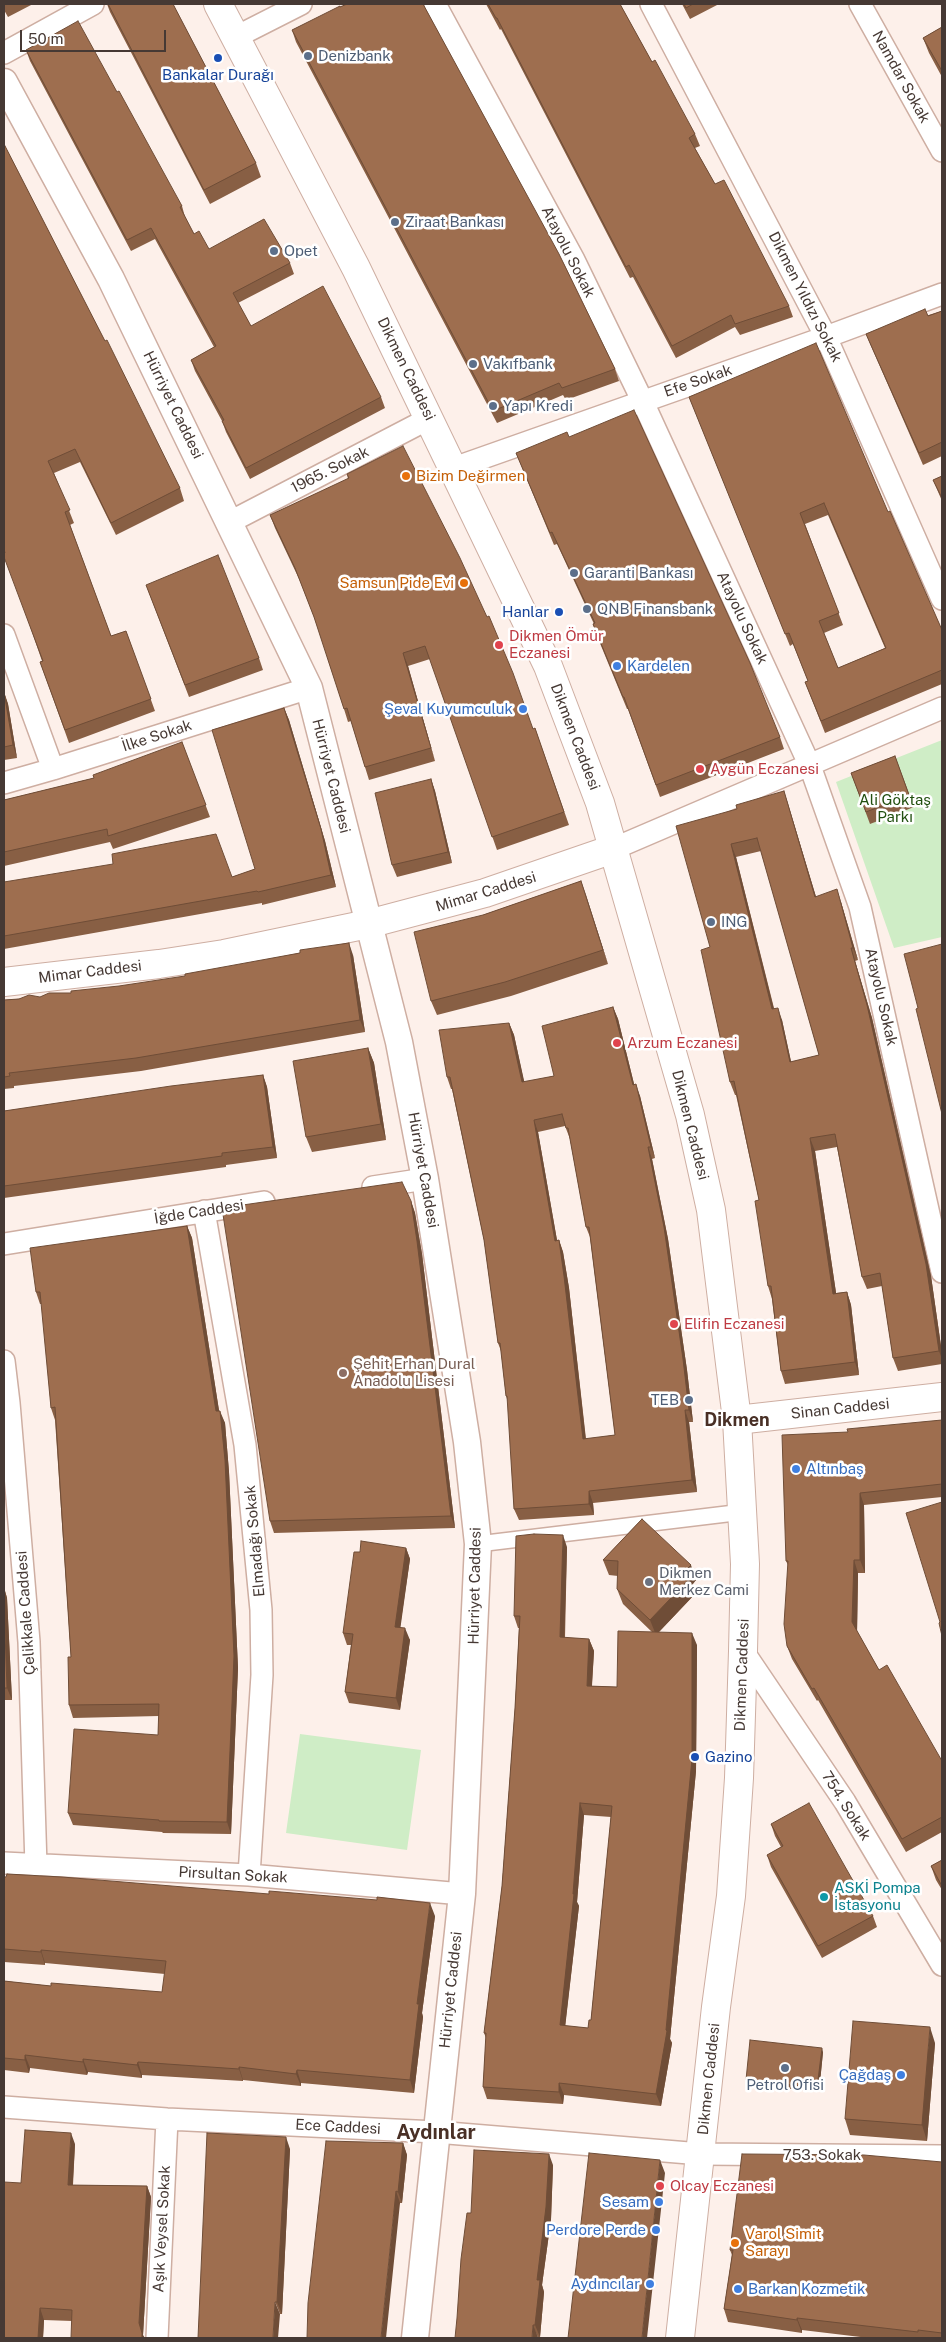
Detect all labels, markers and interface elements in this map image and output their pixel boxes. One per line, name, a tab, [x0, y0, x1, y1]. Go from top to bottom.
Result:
scale bar	[22, 20, 169, 52]
street label: Namdar Sokak	[868, 28, 934, 126]
text: 50 m	[28, 30, 63, 47]
place label: Denizbank	[318, 47, 391, 65]
marker: Denizbank	[302, 50, 314, 62]
marker: Bankalar Durağı	[212, 52, 224, 64]
place label: Bankalar Durağı	[162, 66, 274, 84]
street label: Atayolu Sokak	[537, 203, 599, 301]
place label: Ziraat Bankası	[405, 213, 504, 231]
marker: Ziraat Bankası	[389, 216, 401, 228]
street label: Dikmen Yıldızı Sokak	[764, 229, 846, 365]
place label: Opet	[284, 242, 318, 260]
marker: Opet	[268, 245, 280, 257]
street label: Dikmen Caddesi	[373, 314, 439, 424]
street label: Hürriyet Caddesi	[139, 348, 207, 462]
place label: Vakıfbank	[483, 355, 553, 373]
marker: Vakıfbank	[467, 358, 479, 370]
street label: Efe Sokak	[662, 361, 734, 401]
place label: Yapı Kredi	[503, 397, 573, 415]
marker: Yapı Kredi	[487, 400, 499, 412]
street label: 1965. Sokak	[288, 443, 372, 497]
place label: Bizim Değirmen	[416, 467, 525, 485]
marker: Bizim Değirmen	[400, 470, 412, 482]
place label: Garanti Bankası	[584, 564, 693, 582]
marker: Garanti Bankası	[568, 567, 580, 579]
street label: Atayolu Sokak	[713, 569, 771, 667]
place label: Samsun Pide Evi	[339, 574, 454, 592]
marker: Samsun Pide Evi	[458, 577, 470, 589]
place label: QNB Finansbank	[597, 600, 713, 618]
place label: Hanlar	[502, 603, 549, 621]
marker: QNB Finansbank	[581, 603, 593, 615]
marker: Hanlar	[553, 606, 565, 618]
place label: Dikmen Ömür Eczanesi	[509, 627, 604, 662]
marker: Dikmen Ömür Eczanesi	[493, 639, 505, 651]
place label: Kardelen	[627, 657, 690, 675]
marker: Kardelen	[611, 660, 623, 672]
street label: Dikmen Caddesi	[546, 681, 604, 793]
place label: Şeval Kuyumculuk	[384, 700, 513, 718]
marker: Şeval Kuyumculuk	[517, 703, 529, 715]
street label: İlke Sokak	[120, 716, 194, 756]
street label: Hürriyet Caddesi	[308, 717, 354, 835]
place label: Aygün Eczanesi	[710, 760, 819, 778]
marker: Aygün Eczanesi	[694, 763, 706, 775]
park label: Ali Göktaş Parkı	[859, 791, 931, 826]
street label: Mimar Caddesi	[434, 868, 538, 916]
place label: ING	[721, 913, 748, 931]
marker: ING	[705, 916, 717, 928]
street label: Atayolu Sokak	[861, 946, 901, 1048]
street label: Mimar Caddesi	[37, 957, 143, 987]
place label: Arzum Eczanesi	[627, 1034, 737, 1052]
marker: Arzum Eczanesi	[611, 1037, 623, 1049]
street label: Dikmen Caddesi	[668, 1068, 712, 1182]
street label: Hürriyet Caddesi	[404, 1111, 442, 1229]
street label: İğde Caddesi	[153, 1196, 245, 1228]
place label: Elifin Eczanesi	[684, 1315, 785, 1333]
marker: Elifin Eczanesi	[668, 1318, 680, 1330]
place label: Şehit Erhan Dural Anadolu Lisesi	[353, 1355, 475, 1390]
marker: Şehit Erhan Dural Anadolu Lisesi	[337, 1367, 349, 1379]
place label: TEB	[651, 1391, 679, 1409]
marker: TEB	[683, 1394, 695, 1406]
street label: Sinan Caddesi	[790, 1395, 890, 1423]
district label: Dikmen	[704, 1409, 770, 1431]
place label: Altınbaş	[806, 1460, 863, 1478]
marker: Altınbaş	[790, 1463, 802, 1475]
street label: Elmadağı Sokak	[241, 1484, 269, 1598]
street label: Hürriyet Caddesi	[465, 1527, 485, 1645]
street label: Çelikkale Caddesi	[13, 1550, 39, 1676]
place label: Dikmen Merkez Cami	[659, 1564, 749, 1599]
marker: Dikmen Merkez Cami	[643, 1576, 655, 1588]
street label: Dikmen Caddesi	[731, 1618, 753, 1732]
place label: Gazino	[705, 1748, 752, 1766]
marker: Gazino	[689, 1751, 701, 1763]
street label: 754. Sokak	[818, 1768, 874, 1844]
street label: Pirsultan Sokak	[178, 1863, 288, 1887]
place label: ASKİ Pompa İstasyonu	[834, 1879, 921, 1914]
marker: ASKİ Pompa İstasyonu	[818, 1891, 830, 1903]
street label: Hürriyet Caddesi	[436, 1931, 466, 2049]
street label: Dikmen Caddesi	[694, 2022, 724, 2136]
marker: Petrol Ofisi	[779, 2062, 791, 2074]
place label: Çağdaş	[839, 2066, 891, 2084]
marker: Çağdaş	[895, 2069, 907, 2081]
place label: Petrol Ofisi	[746, 2076, 824, 2094]
street label: Ece Caddesi	[295, 2116, 381, 2138]
district label: Aydınlar	[396, 2121, 476, 2145]
street label: 753. Sokak	[783, 2146, 861, 2164]
street label: Aşık Veysel Sokak	[150, 2165, 174, 2293]
place label: Olcay Eczanesi	[670, 2177, 774, 2195]
marker: Olcay Eczanesi	[654, 2180, 666, 2192]
place label: Sesam	[602, 2193, 649, 2211]
marker: Sesam	[653, 2196, 665, 2208]
place label: Perdore Perde	[546, 2221, 646, 2239]
marker: Perdore Perde	[650, 2224, 662, 2236]
place label: Varol Simit Sarayı	[745, 2225, 822, 2260]
marker: Varol Simit Sarayı	[729, 2237, 741, 2249]
place label: Aydıncılar	[571, 2275, 640, 2293]
marker: Aydıncılar	[644, 2278, 656, 2290]
place label: Barkan Kozmetik	[748, 2280, 866, 2298]
marker: Barkan Kozmetik	[732, 2283, 744, 2295]

